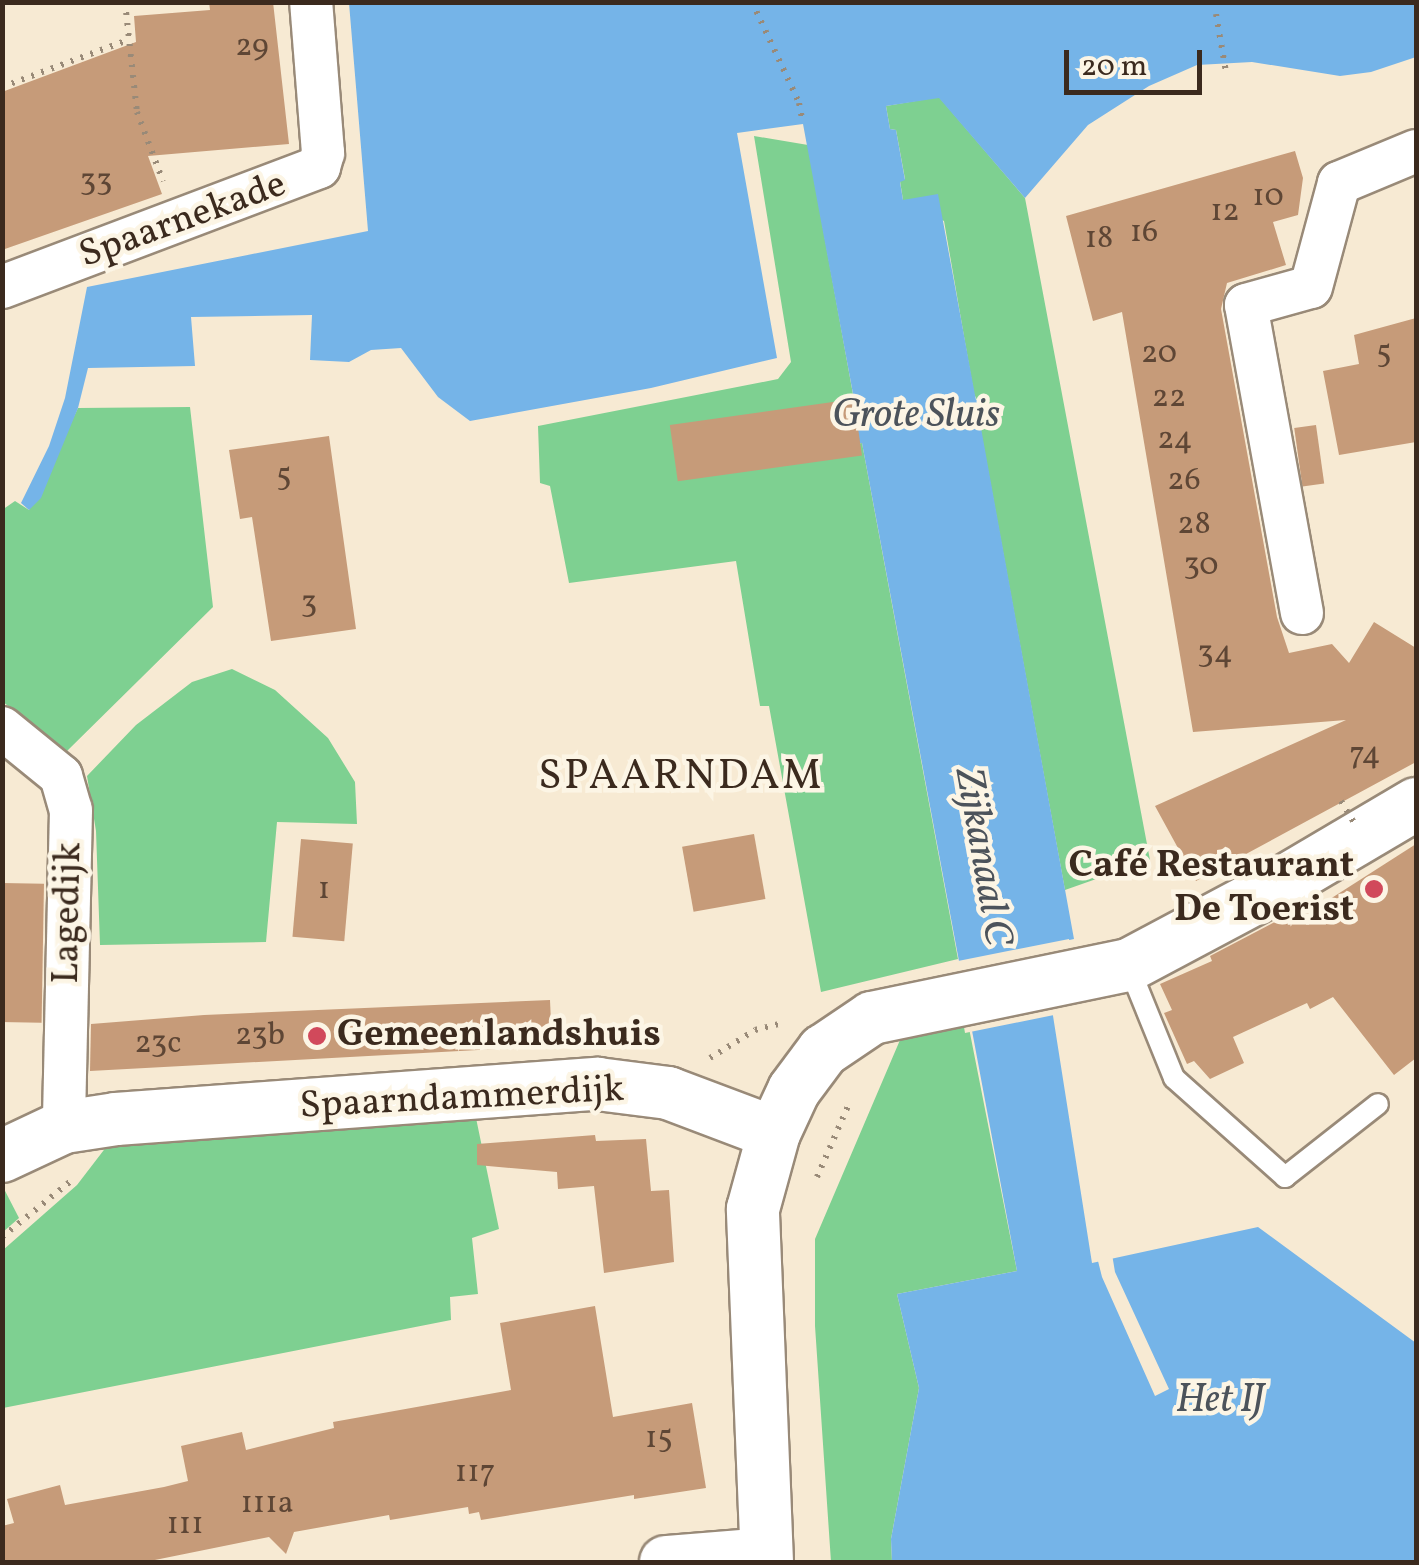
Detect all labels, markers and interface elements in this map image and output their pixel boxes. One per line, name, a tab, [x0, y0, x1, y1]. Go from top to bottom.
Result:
house number: 29	[235, 28, 269, 66]
scale bar	[1069, 30, 1206, 92]
text: 20 m	[1081, 46, 1147, 88]
street label: Spaarnekade	[74, 163, 292, 279]
house number: 33	[80, 163, 112, 201]
house number: 10	[1252, 178, 1284, 216]
house number: 12	[1210, 193, 1240, 231]
house number: 16	[1130, 214, 1158, 252]
house number: 18	[1085, 220, 1113, 258]
house number: 20	[1141, 335, 1177, 373]
house number: 5	[1376, 335, 1392, 373]
house number: 22	[1152, 379, 1186, 417]
water label: Grote Sluis	[832, 392, 1000, 440]
house number: 24	[1157, 421, 1193, 459]
house number: 5	[276, 458, 292, 496]
house number: 26	[1167, 462, 1201, 500]
house number: 28	[1177, 506, 1211, 544]
house number: 30	[1183, 547, 1219, 585]
house number: 3	[301, 585, 317, 623]
house number: 34	[1197, 635, 1233, 673]
house number: 74	[1349, 736, 1381, 774]
district label: SPAARNDAM	[538, 753, 824, 803]
water label: Zijkanaal C	[943, 764, 1021, 950]
street label: Lagedijk	[45, 842, 93, 984]
place label: Café Restaurant De Toerist	[1069, 844, 1354, 934]
house number: 1	[318, 871, 330, 909]
marker: Café Restaurant De Toerist	[1363, 878, 1385, 900]
place label: Gemeenlandshuis	[337, 1013, 661, 1059]
house number: 23b	[235, 1017, 285, 1055]
house number: 23c	[135, 1025, 181, 1063]
marker: Gemeenlandshuis	[306, 1025, 328, 1047]
street label: Spaarndammerdijk	[299, 1068, 625, 1130]
water label: Het IJ	[1176, 1377, 1264, 1425]
house number: 15	[645, 1420, 673, 1458]
house number: 117	[455, 1454, 495, 1492]
house number: 111a	[240, 1485, 294, 1523]
house number: 111	[166, 1506, 204, 1544]

